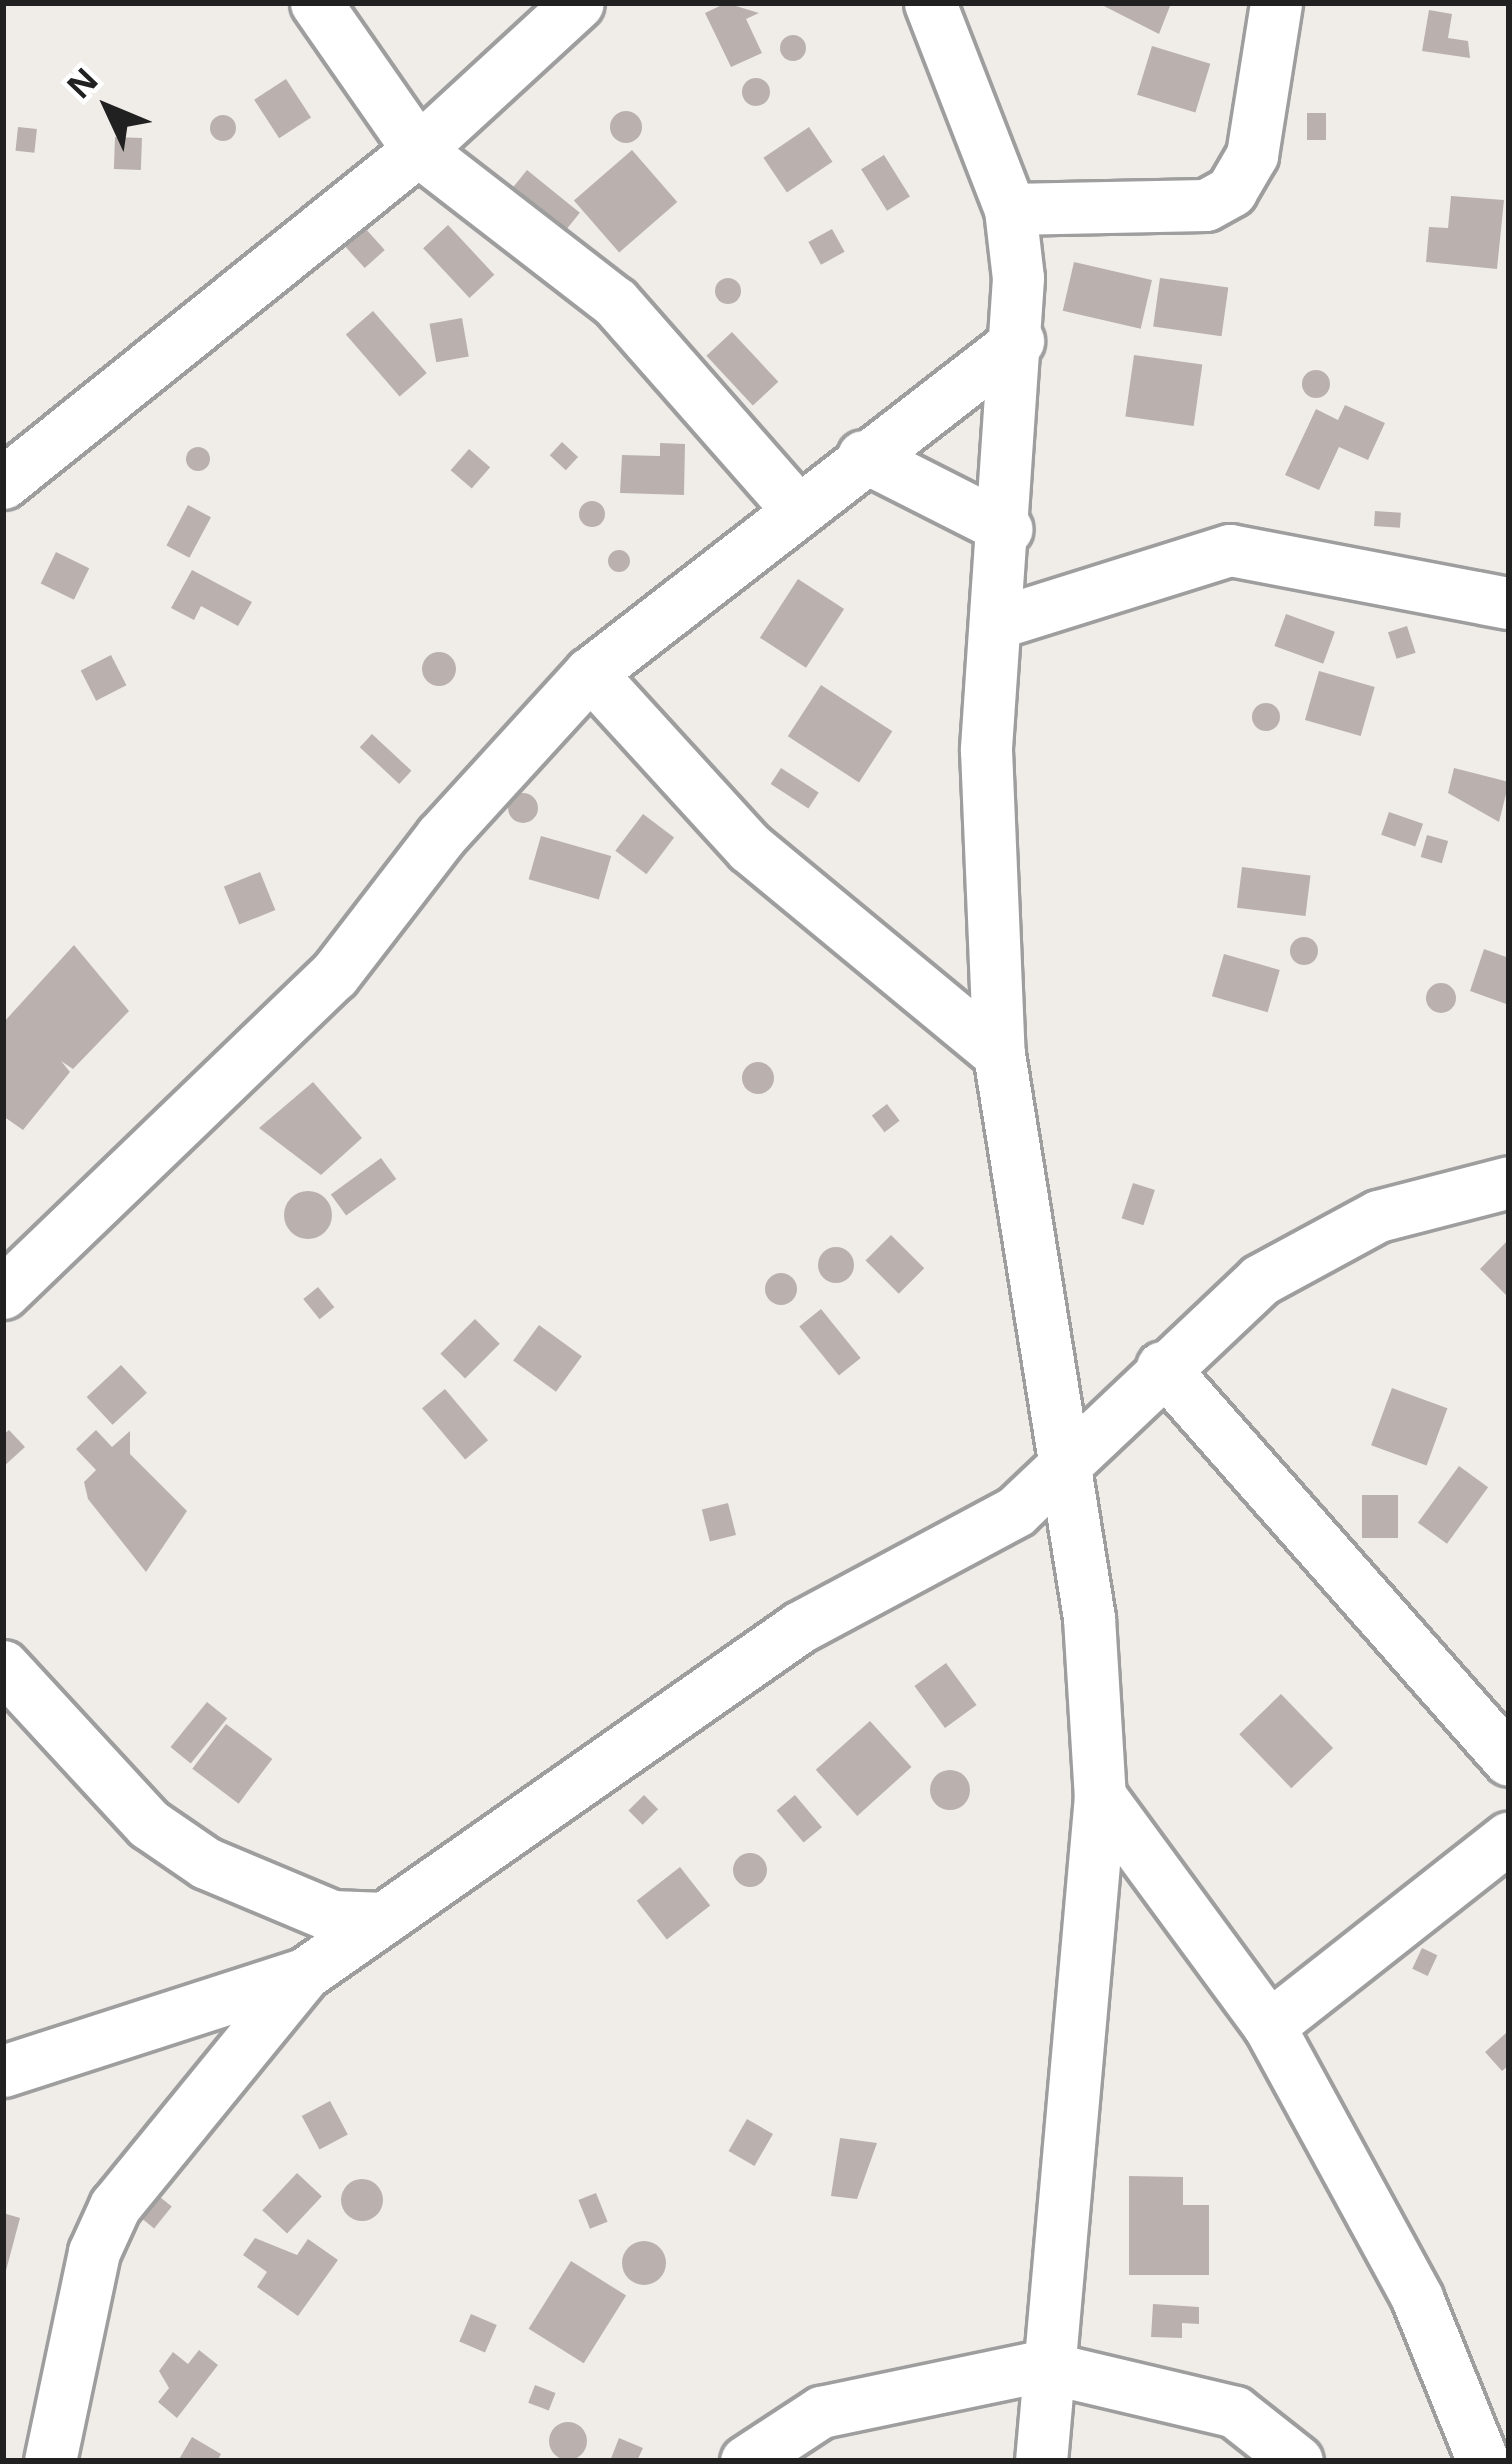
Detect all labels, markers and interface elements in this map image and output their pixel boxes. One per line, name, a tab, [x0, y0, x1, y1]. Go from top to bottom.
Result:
north arrow	[48, 48, 168, 168]
text: N	[56, 57, 107, 108]

